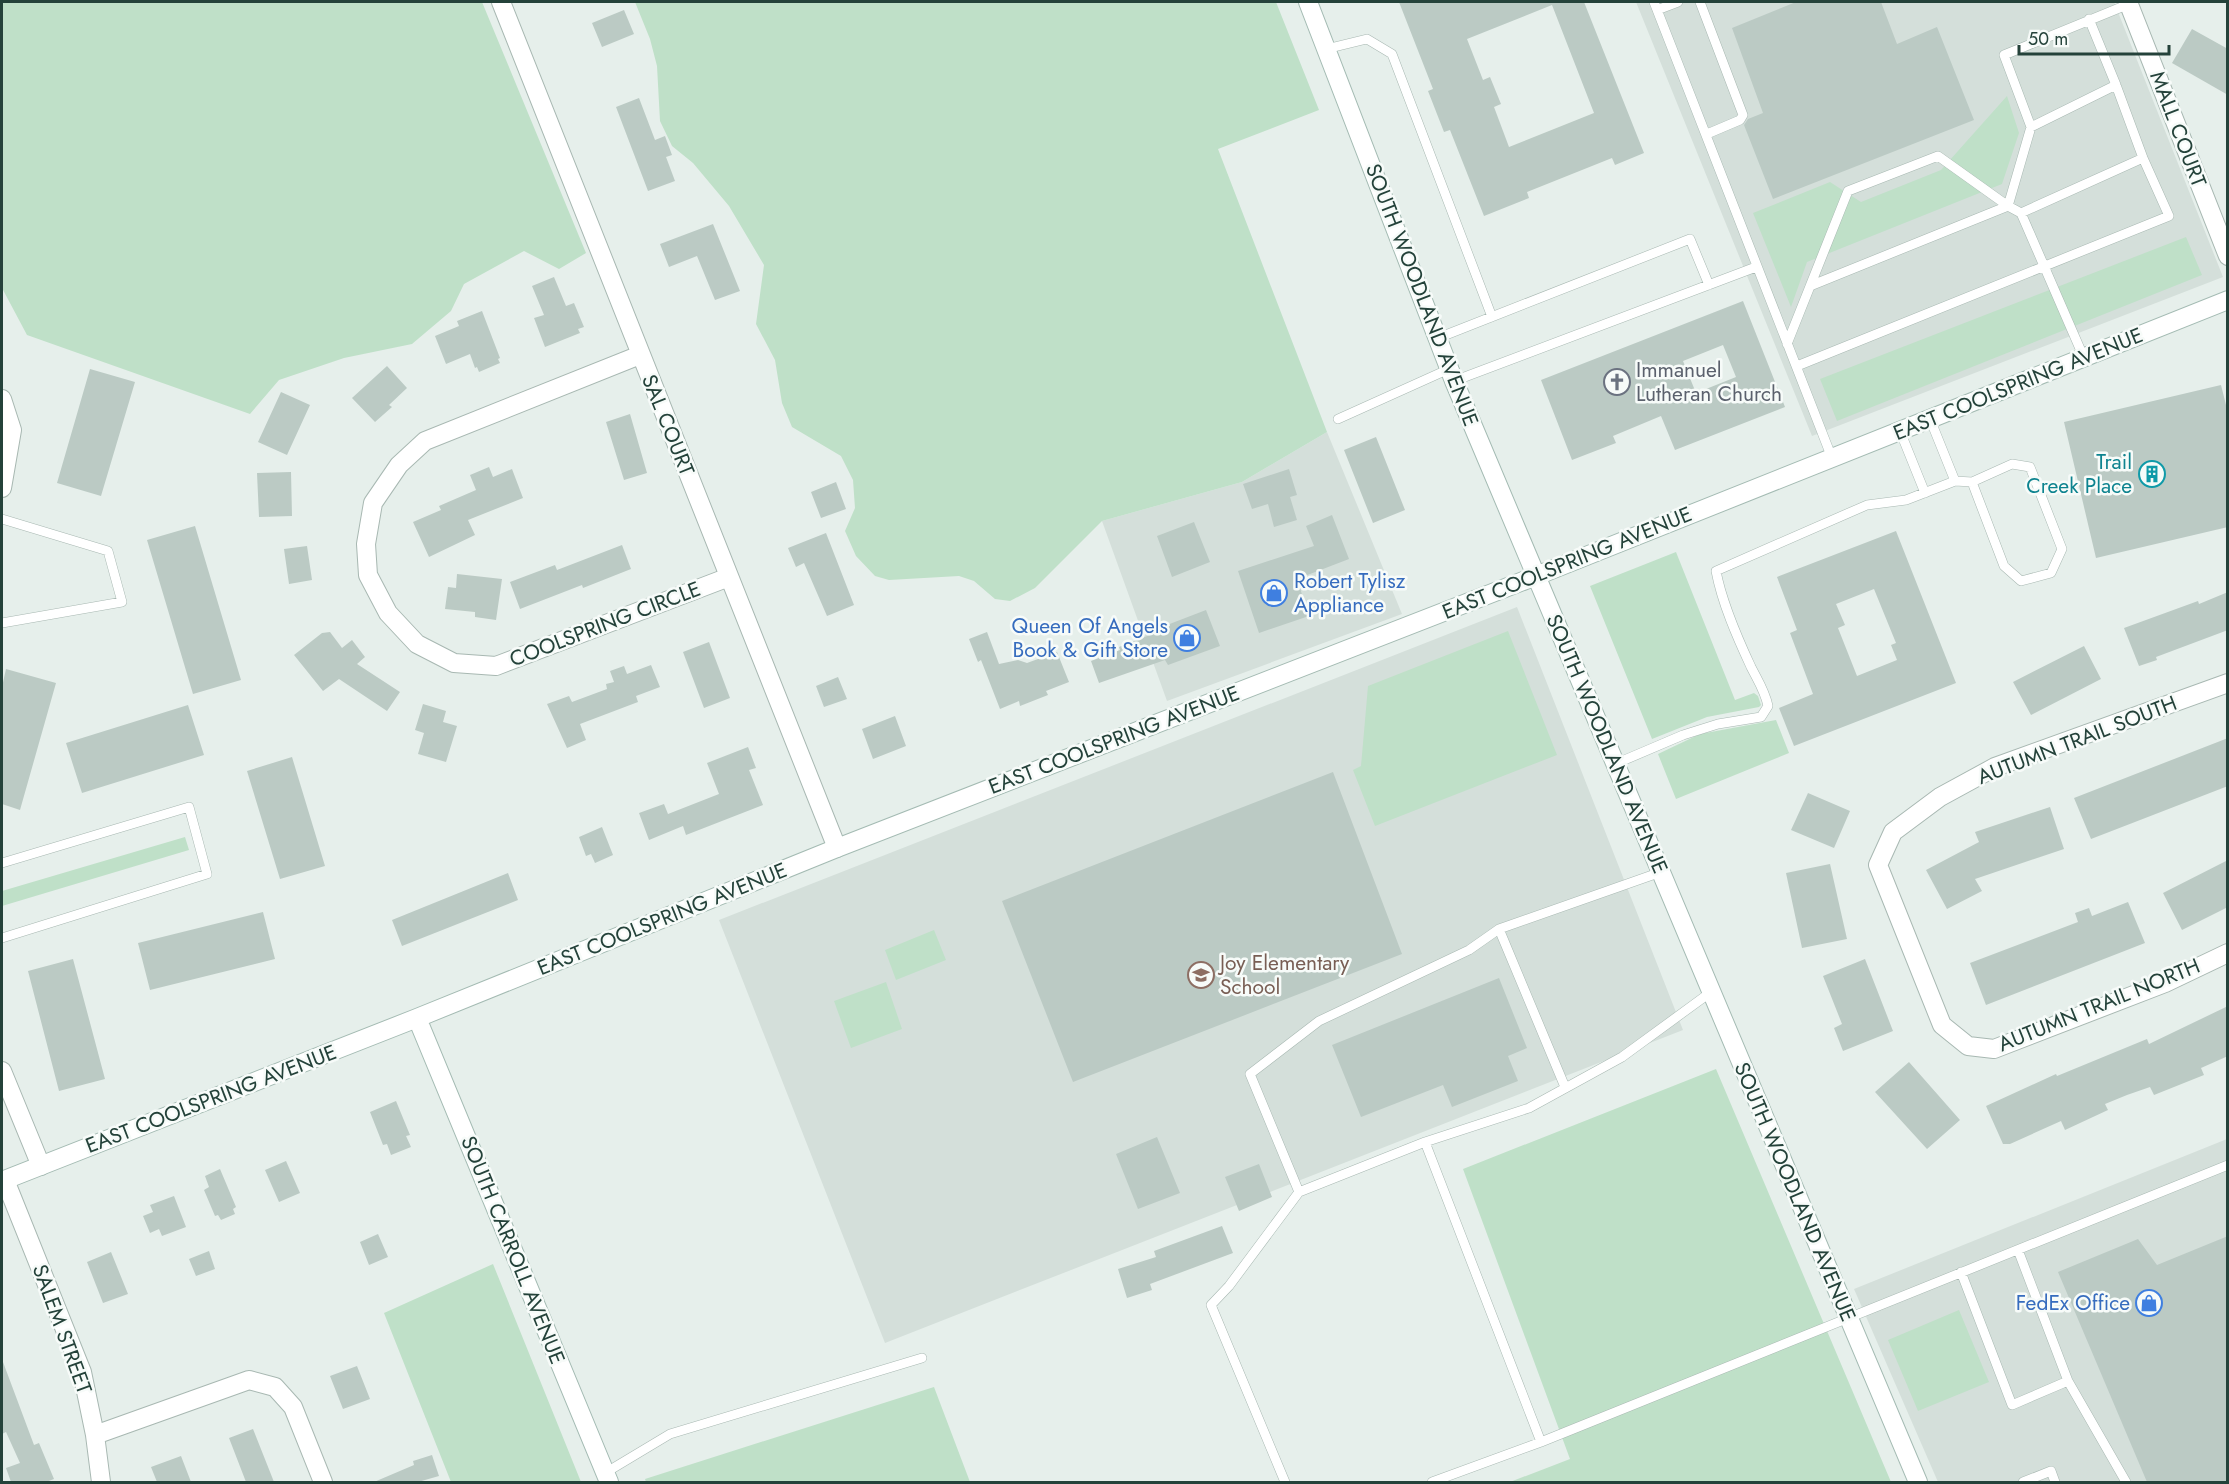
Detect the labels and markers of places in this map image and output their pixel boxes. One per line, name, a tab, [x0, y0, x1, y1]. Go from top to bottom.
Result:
place label: Immanuel Lutheran Church	[1636, 355, 1782, 409]
church icon: Immanuel Lutheran Church	[1602, 367, 1632, 397]
place label: Trail Creek Place	[2026, 447, 2132, 501]
building icon: Trail Creek Place	[2137, 459, 2167, 489]
place label: Robert Tylisz Appliance	[1294, 566, 1406, 620]
shop icon: Robert Tylisz Appliance	[1259, 578, 1289, 608]
place label: Queen Of Angels Book & Gift Store	[1012, 611, 1168, 665]
shop icon: Queen Of Angels Book & Gift Store	[1172, 623, 1202, 653]
place label: Joy Elementary School	[1217, 948, 1350, 1002]
school or university icon: Joy Elementary School	[1186, 960, 1216, 990]
place label: FedEx Office	[2016, 1288, 2130, 1318]
shop icon: FedEx Office	[2134, 1288, 2164, 1318]

